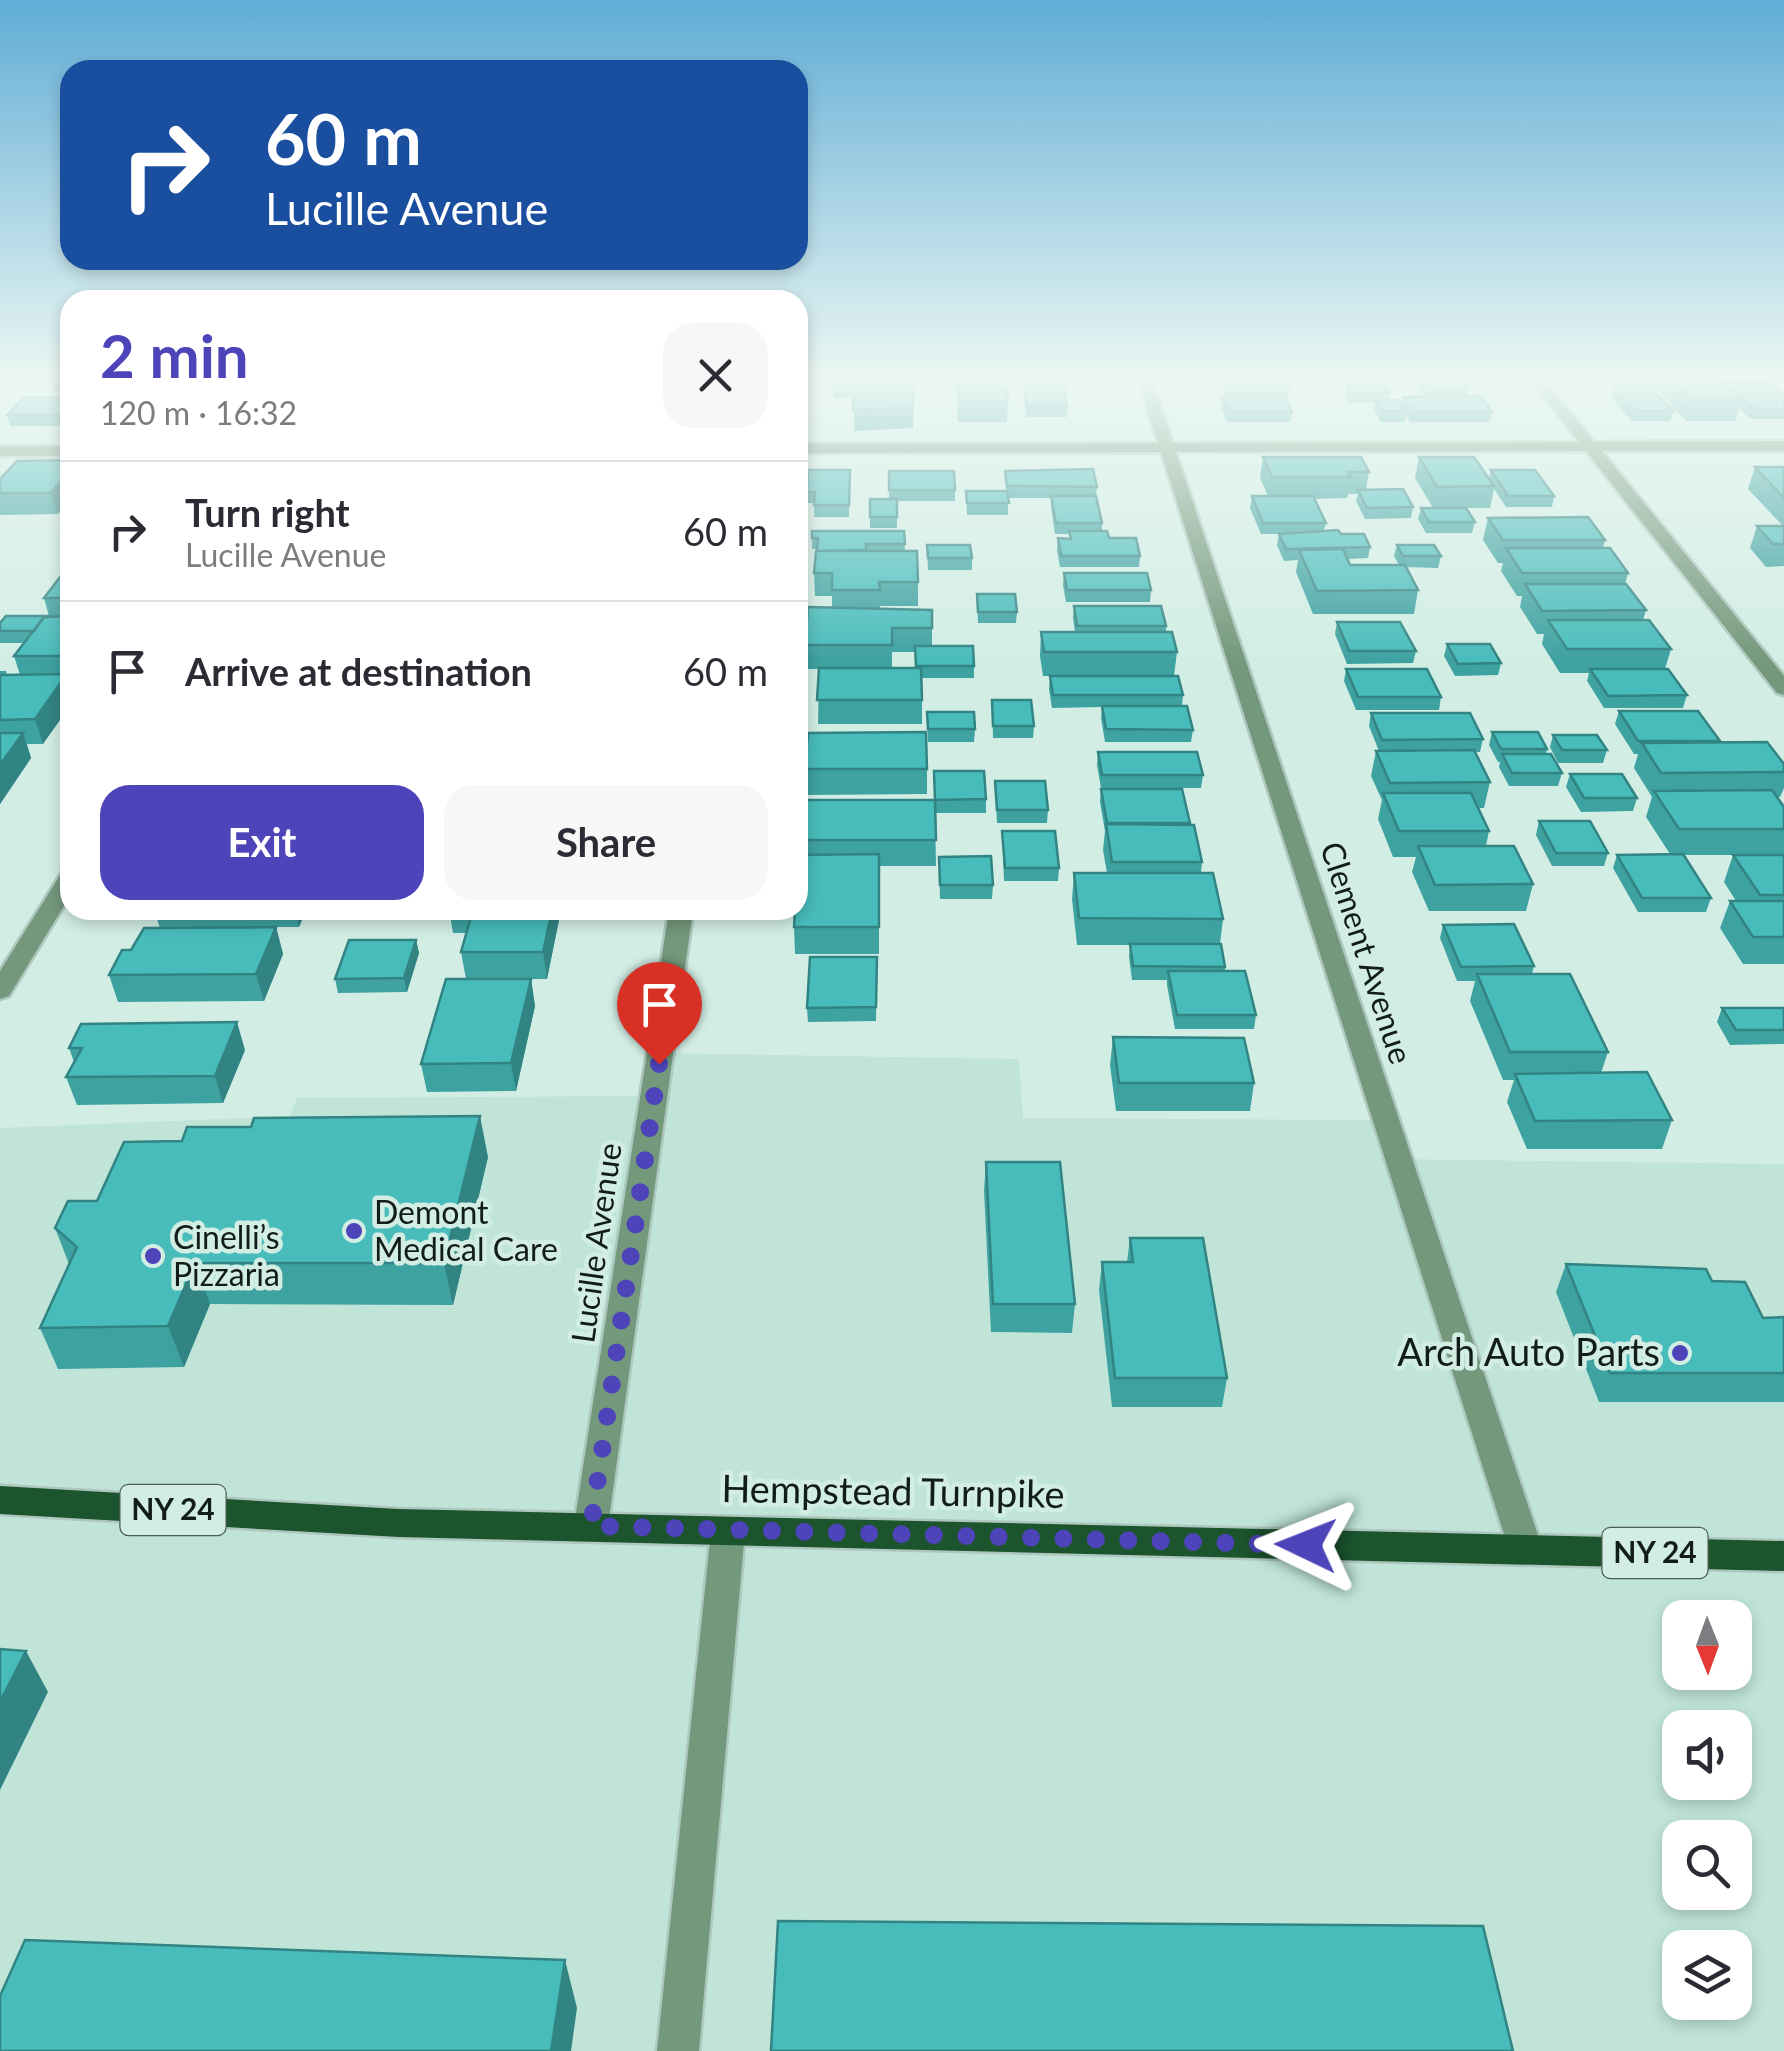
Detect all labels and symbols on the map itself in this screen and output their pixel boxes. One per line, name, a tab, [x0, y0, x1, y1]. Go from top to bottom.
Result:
street label: Clement Avenue	[1313, 837, 1422, 1069]
pin	[617, 962, 702, 1065]
street label: Lucille Avenue	[562, 1140, 629, 1345]
place label: Demont Medical Care	[374, 1192, 558, 1268]
place label: Cinelli’s Pizzaria	[173, 1217, 280, 1293]
marker: Demont Medical Care	[343, 1220, 365, 1242]
marker: Cinelli’s Pizzaria	[142, 1245, 164, 1267]
place label: Arch Auto Parts	[1397, 1328, 1660, 1374]
marker: Arch Auto Parts	[1669, 1342, 1691, 1364]
street label: Hempstead Turnpike	[721, 1464, 1065, 1516]
road number: NY 24	[120, 1485, 226, 1535]
position arrow	[1254, 1493, 1358, 1597]
road number: NY 24	[1602, 1528, 1708, 1578]
north arrow	[1662, 1600, 1752, 1690]

